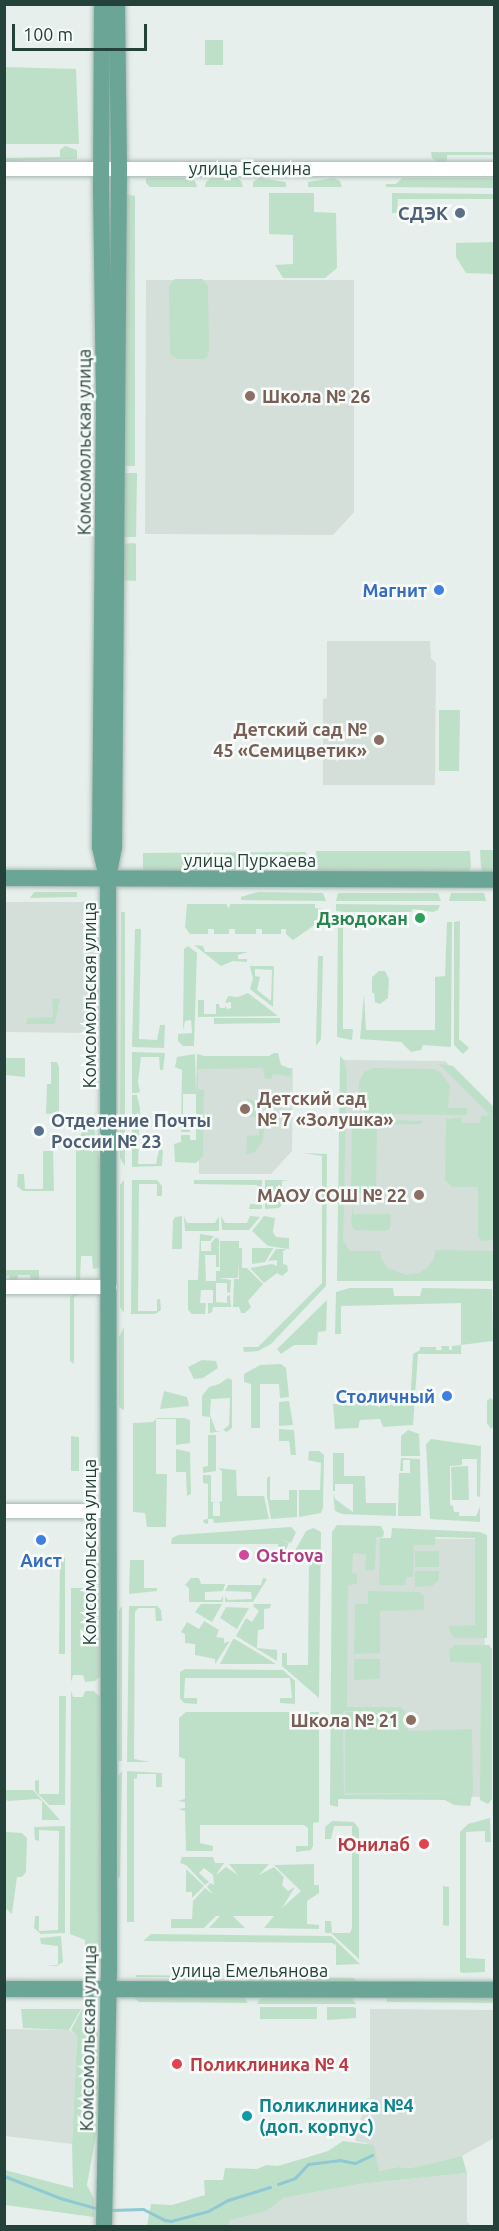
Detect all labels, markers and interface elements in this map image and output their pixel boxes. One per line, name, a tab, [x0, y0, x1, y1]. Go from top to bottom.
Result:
scale bar	[15, 12, 150, 50]
text: 100 m	[23, 24, 73, 44]
street label: улица Есенина	[189, 157, 311, 179]
place label: СДЭК	[398, 202, 448, 224]
marker: СДЭК	[453, 206, 467, 220]
street label: Комсомольская улица	[73, 349, 95, 535]
place label: Школа № 26	[262, 385, 370, 407]
marker: Школа № 26	[243, 389, 257, 403]
place label: Магнит	[363, 579, 427, 601]
marker: Магнит	[432, 583, 446, 597]
place label: Детский сад № 45 «Семицветик»	[213, 719, 367, 762]
marker: Детский сад № 45 «Семицветик»	[372, 733, 386, 747]
street label: улица Пуркаева	[184, 849, 316, 871]
street label: Комсомольская улица	[78, 902, 100, 1088]
place label: Дзюдокан	[316, 907, 408, 929]
marker: Дзюдокан	[413, 911, 427, 925]
place label: Детский сад № 7 «Золушка»	[257, 1088, 393, 1130]
marker: Детский сад № 7 «Золушка»	[238, 1102, 252, 1116]
place label: Отделение Почты России № 23	[51, 1110, 211, 1152]
marker: Отделение Почты России № 23	[32, 1124, 46, 1138]
place label: МАОУ СОШ № 22	[257, 1184, 407, 1206]
marker: МАОУ СОШ № 22	[412, 1188, 426, 1202]
place label: Столичный	[335, 1385, 435, 1407]
marker: Столичный	[440, 1389, 454, 1403]
street label: Комсомольская улица	[78, 1459, 100, 1645]
marker: Аист	[34, 1533, 48, 1547]
place label: Ostrova	[256, 1544, 324, 1566]
marker: Ostrova	[237, 1548, 251, 1562]
place label: Аист	[20, 1549, 62, 1571]
place label: Школа № 21	[291, 1709, 399, 1731]
marker: Школа № 21	[404, 1713, 418, 1727]
place label: Юнилаб	[338, 1833, 410, 1855]
marker: Юнилаб	[415, 1835, 433, 1853]
street label: Комсомольская улица	[76, 1945, 100, 2131]
street label: улица Емельянова	[172, 1959, 328, 1981]
place label: Поликлиника № 4	[190, 2053, 349, 2075]
marker: Поликлиника № 4	[168, 2055, 186, 2073]
place label: Поликлиника №4 (доп. корпус)	[259, 2095, 414, 2138]
marker: Поликлиника №4 (доп. корпус)	[240, 2109, 254, 2123]

